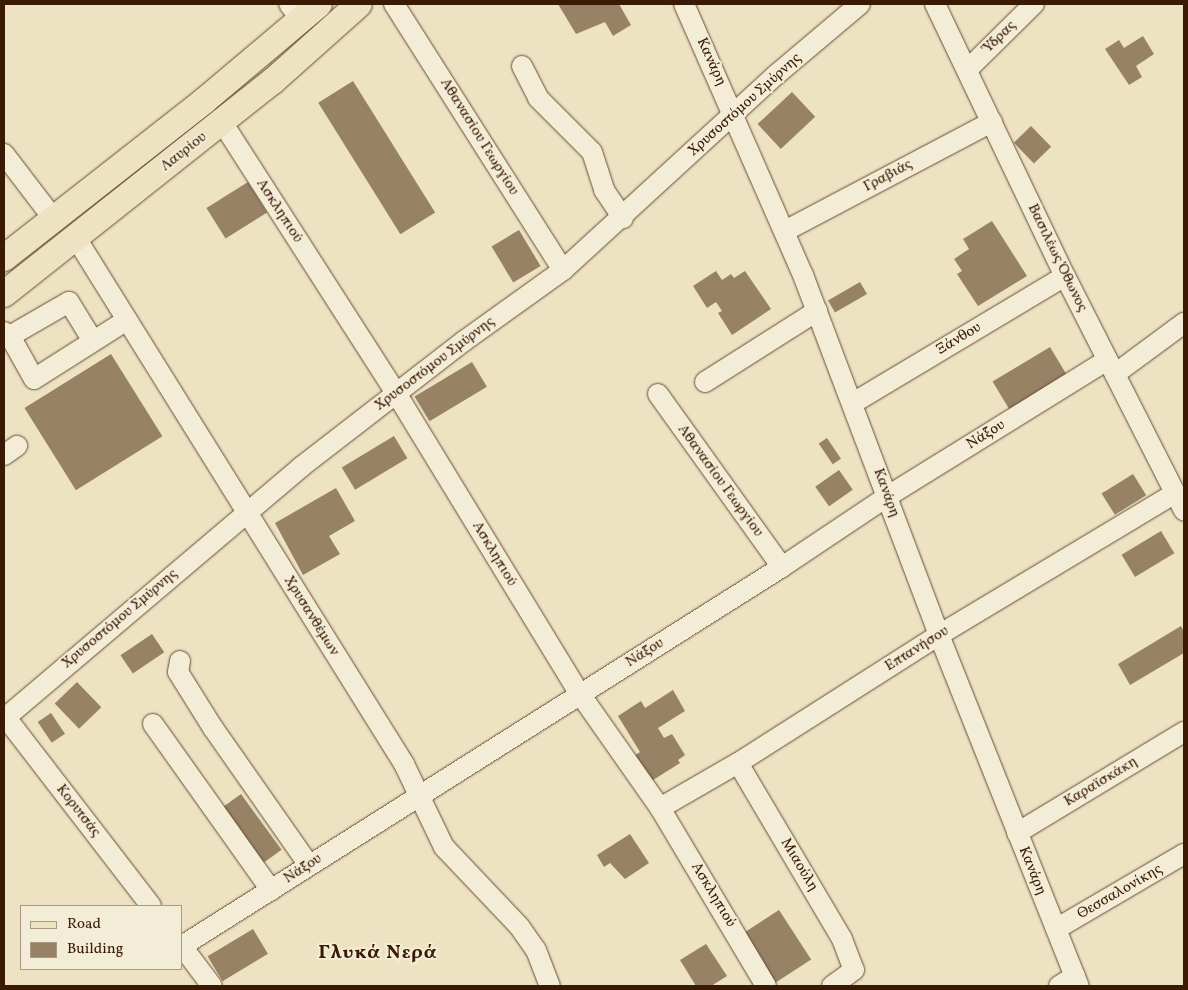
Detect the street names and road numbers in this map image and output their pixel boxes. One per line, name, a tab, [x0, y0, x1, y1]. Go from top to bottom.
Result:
street label: Ύδρας	[980, 17, 1020, 57]
street label: Κανάρη	[692, 35, 730, 89]
street label: Χρυσοστόμου Σμύρνης	[685, 50, 805, 160]
street label: Αθανασίου Γεωργίου	[436, 75, 522, 199]
street label: Λαυρίου	[157, 128, 211, 176]
street label: Γραβιάς	[861, 156, 915, 196]
street label: Ασκληπιού	[252, 176, 306, 246]
street label: Βασιλέως Όθωνος	[1023, 201, 1091, 315]
street label: Χρυσοστόμου Σμύρνης	[371, 313, 499, 415]
street label: Ξάνθου	[933, 319, 985, 359]
street label: Νάξου	[963, 416, 1009, 454]
street label: Αθανασίου Γεωργίου	[673, 421, 767, 541]
street label: Κανάρη	[869, 466, 903, 520]
street label: Ασκληπιού	[468, 518, 520, 590]
street label: Χρυσοστόμου Σμύρνης	[58, 565, 182, 673]
street label: Χρυσανθέμων	[279, 573, 343, 659]
street label: Επτανήσου	[882, 622, 952, 676]
street label: Νάξου	[622, 634, 668, 672]
street label: Καραϊσκάκη	[1061, 753, 1141, 811]
street label: Κορυτσάς	[52, 781, 104, 841]
street label: Μιαούλη	[776, 835, 822, 895]
street label: Κανάρη	[1014, 844, 1050, 898]
street label: Νάξου	[281, 850, 325, 888]
street label: Ασκληπιού	[687, 859, 739, 931]
street label: Θεσσαλονίκης	[1074, 860, 1166, 924]

